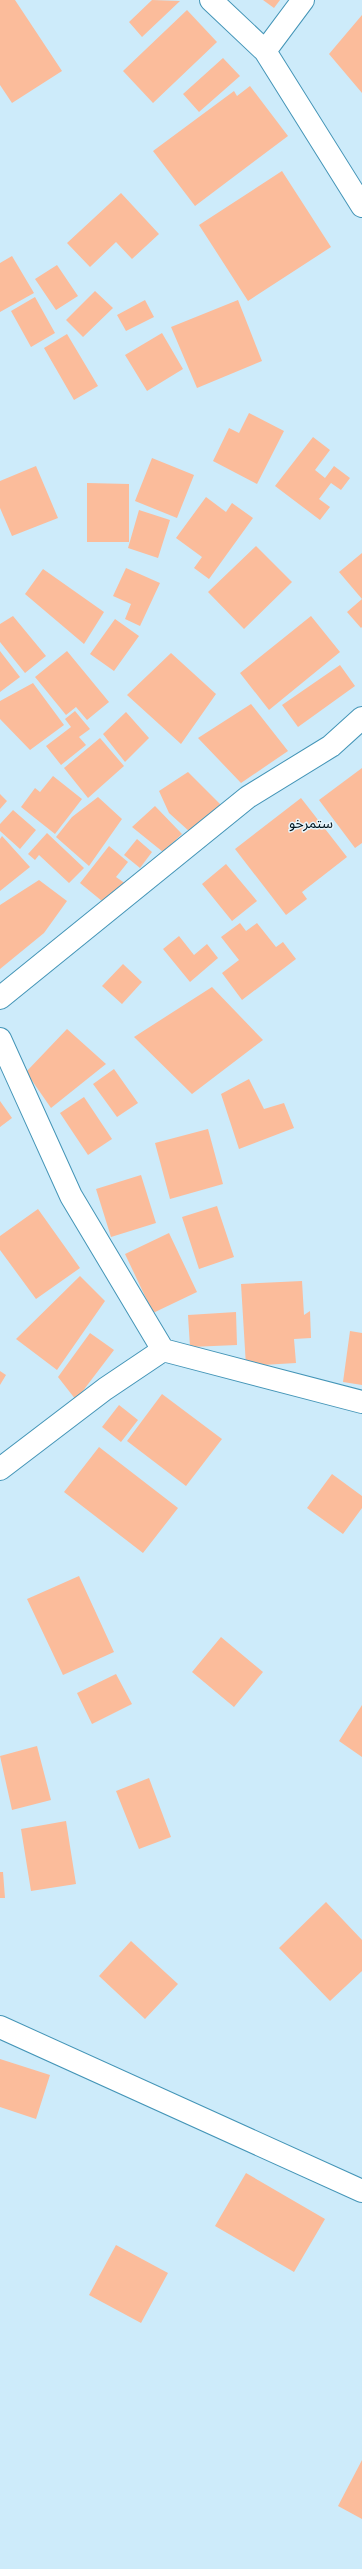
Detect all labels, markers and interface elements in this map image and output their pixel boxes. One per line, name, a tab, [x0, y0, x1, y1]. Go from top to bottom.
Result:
district label: ستمرخو	[289, 814, 333, 832]

